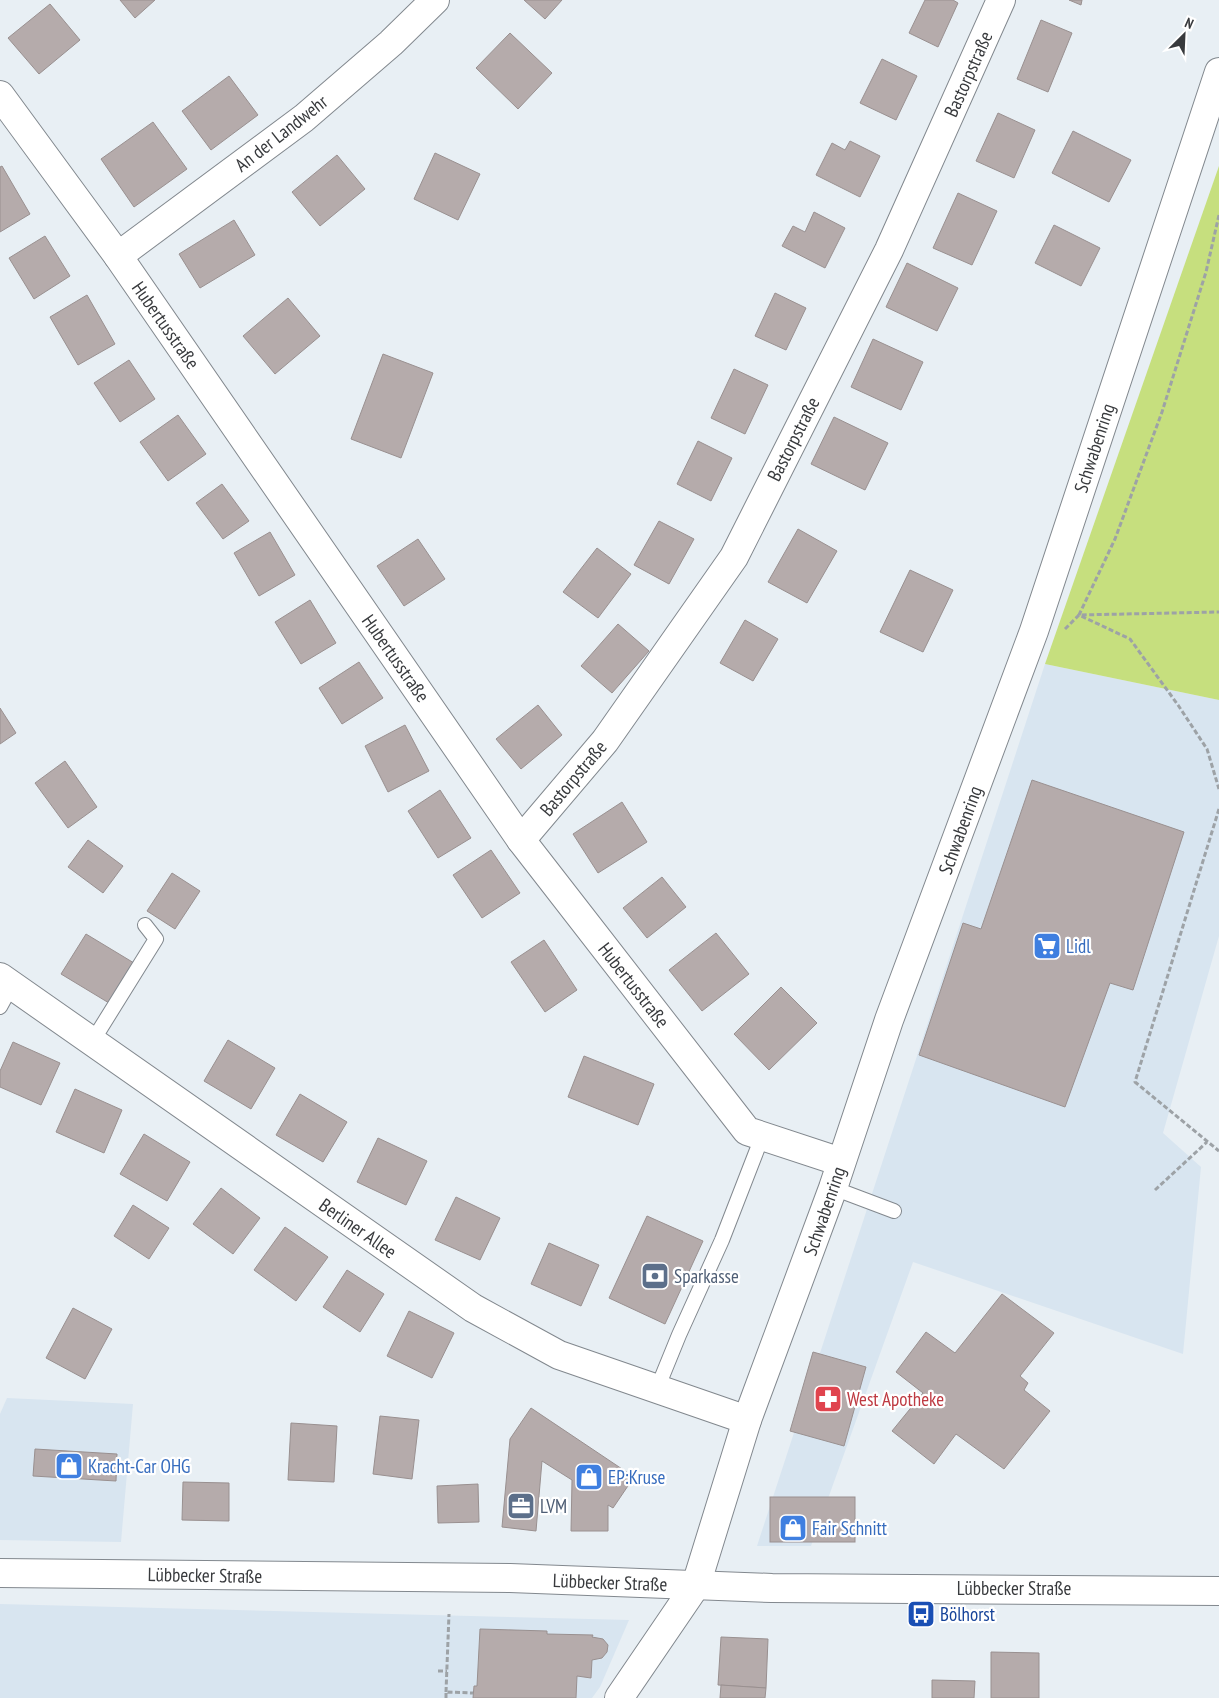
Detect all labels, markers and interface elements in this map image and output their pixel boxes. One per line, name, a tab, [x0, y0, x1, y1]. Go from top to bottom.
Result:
north arrow	[1159, 10, 1209, 60]
text: N	[1182, 13, 1196, 33]
street label: Bastorpstraße	[938, 27, 998, 121]
street label: An der Landwehr	[230, 89, 333, 177]
street label: Hubertusstraße	[127, 276, 205, 374]
street label: Bastorpstraße	[762, 393, 824, 485]
street label: Schwabenring	[1068, 400, 1120, 496]
street label: Hubertusstraße	[357, 609, 435, 707]
street label: Bastorpstraße	[534, 735, 612, 821]
street label: Schwabenring	[933, 782, 987, 878]
supermarket icon: Lidl	[1032, 931, 1062, 961]
place label: Lidl	[1066, 934, 1091, 958]
street label: Hubertusstraße	[593, 938, 675, 1033]
street label: Schwabenring	[798, 1163, 850, 1259]
street label: Berliner Allee	[315, 1193, 401, 1263]
bank icon: Sparkasse	[640, 1261, 670, 1291]
place label: Sparkasse	[674, 1264, 739, 1288]
pharmacy icon: West Apotheke	[813, 1384, 843, 1414]
place label: West Apotheke	[847, 1387, 944, 1411]
shop icon: Kracht-Car OHG	[54, 1451, 84, 1481]
place label: Kracht-Car OHG	[88, 1454, 190, 1478]
shop icon: EP:Kruse	[574, 1462, 604, 1492]
place label: EP:Kruse	[608, 1465, 665, 1489]
office icon: LVM	[506, 1491, 536, 1521]
place label: LVM	[540, 1494, 567, 1518]
shop icon: Fair Schnitt	[778, 1513, 808, 1543]
place label: Fair Schnitt	[812, 1516, 888, 1540]
street label: Lübbecker Straße	[147, 1562, 263, 1588]
street label: Lübbecker Straße	[552, 1568, 668, 1596]
street label: Lübbecker Straße	[957, 1576, 1071, 1600]
bus stop icon: Bölhorst	[906, 1599, 936, 1629]
place label: Bölhorst	[940, 1602, 996, 1626]

